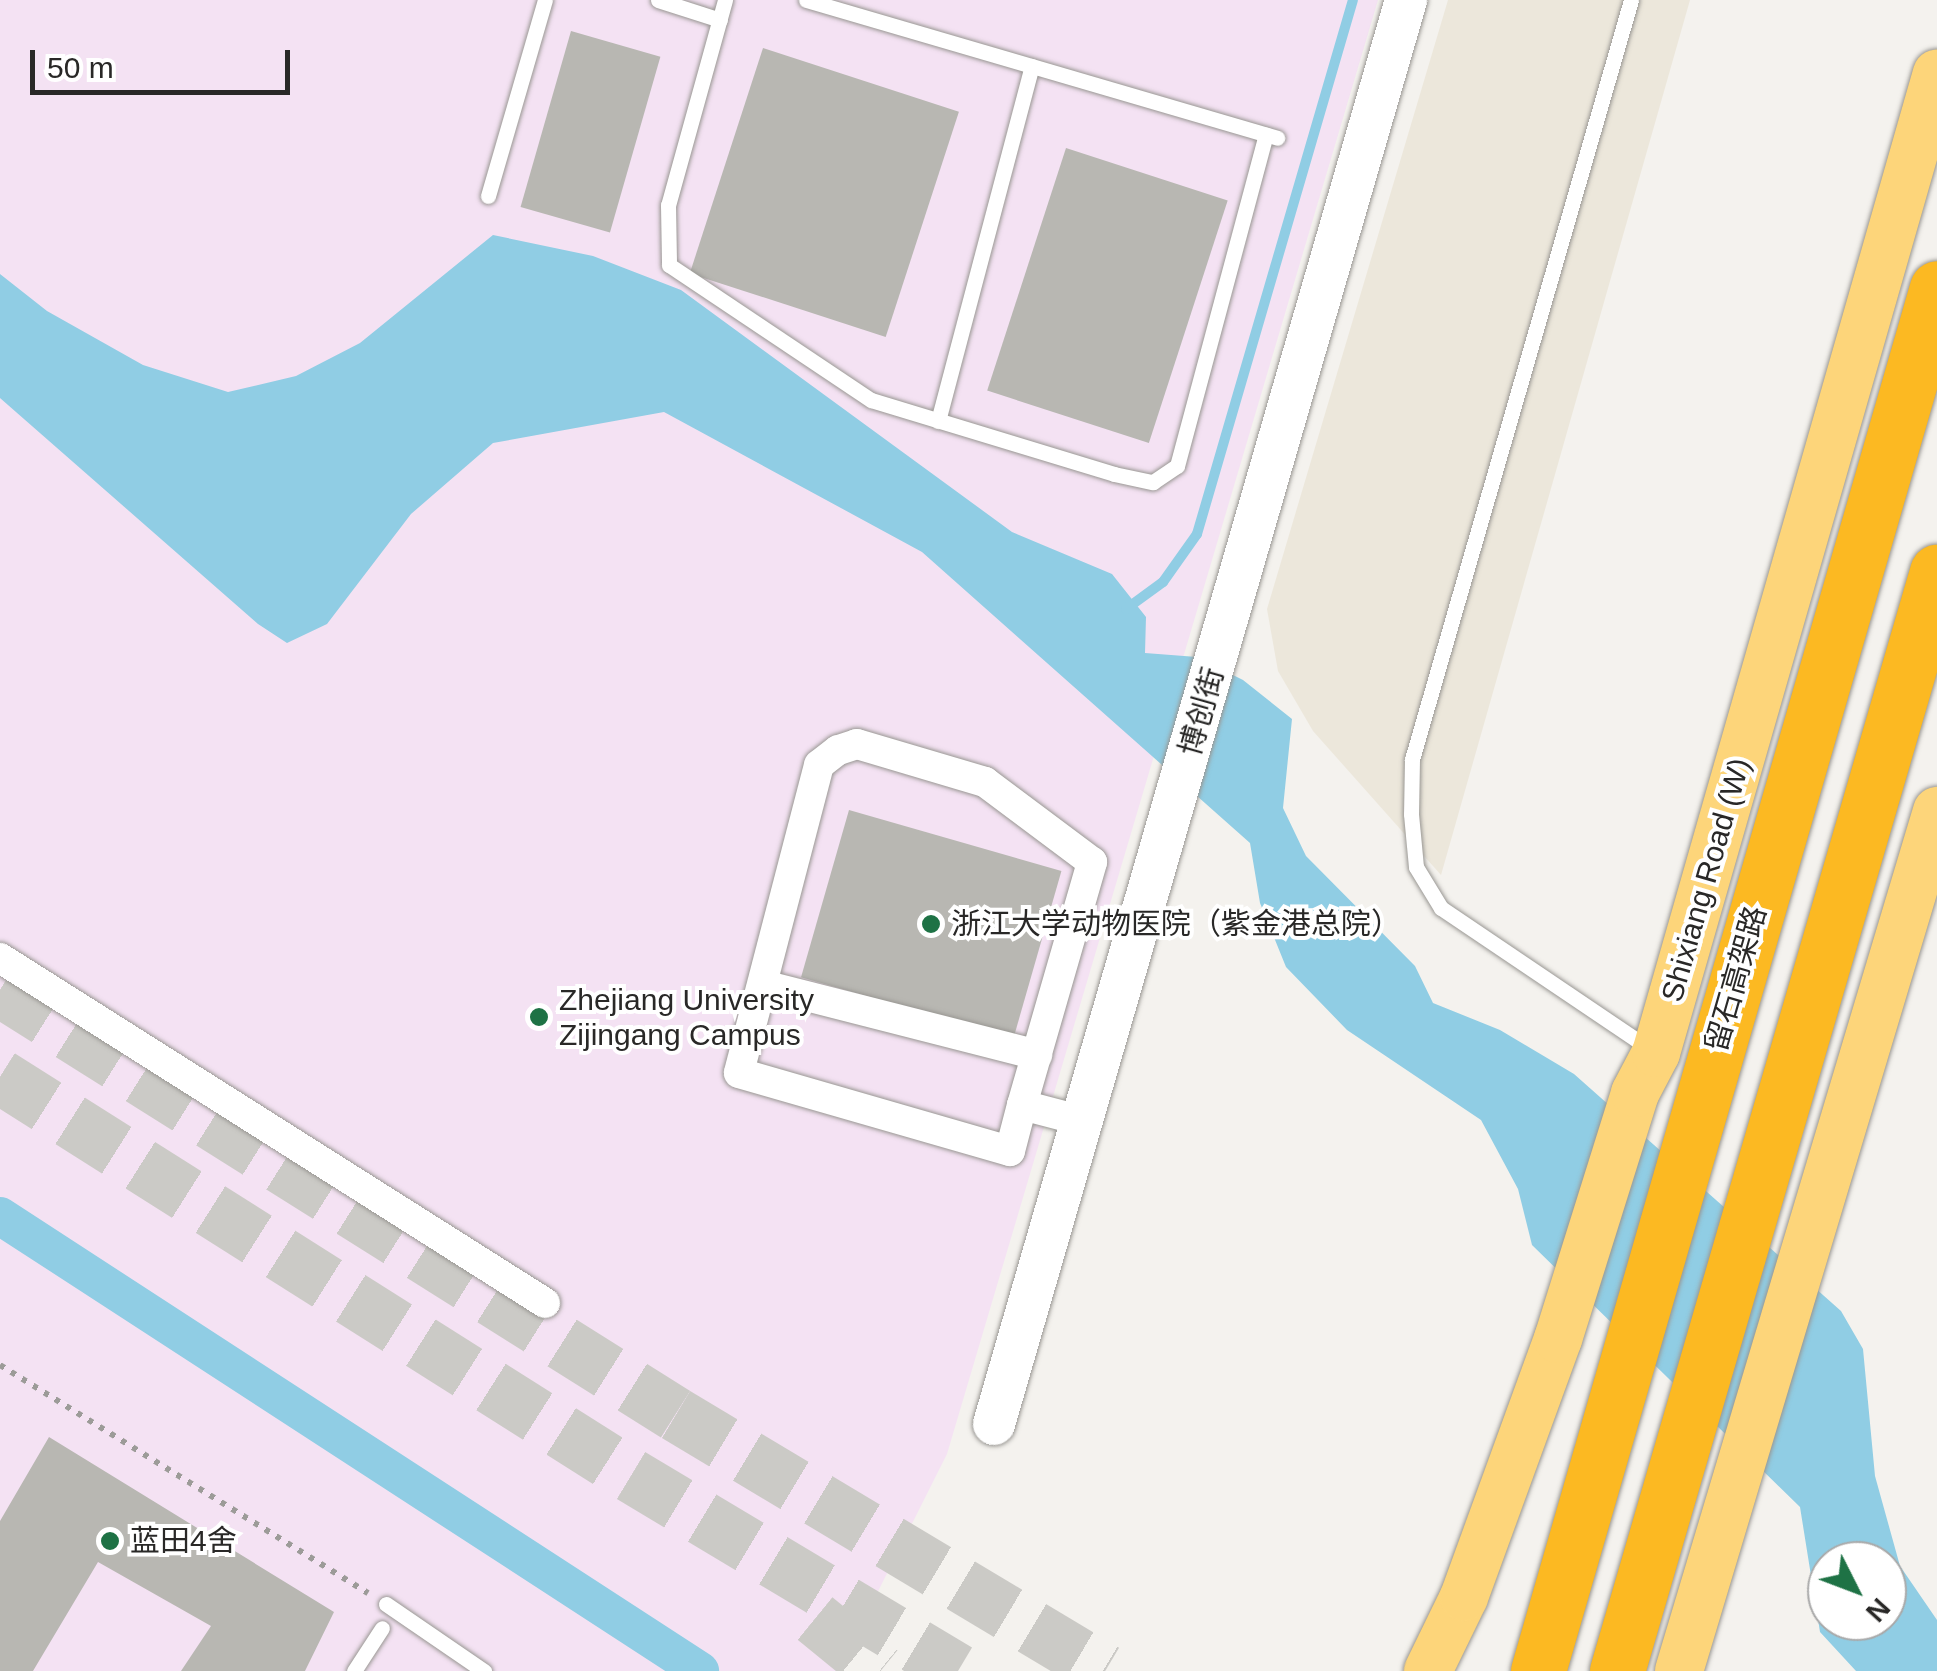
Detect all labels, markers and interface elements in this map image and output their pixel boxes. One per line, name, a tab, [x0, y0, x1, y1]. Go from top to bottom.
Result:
scale bar	[35, 30, 295, 92]
text: 50 m	[47, 51, 114, 84]
street label: 博创街	[1172, 664, 1232, 760]
street label: Shixiang Road (W)	[1654, 754, 1758, 1006]
street label: 留石高架路	[1698, 902, 1774, 1056]
place label: 浙江大学动物医院（紫金港总院）	[951, 906, 1401, 942]
marker: 浙江大学动物医院（紫金港总院）	[920, 913, 942, 935]
place label: Zhejiang University Zijingang Campus	[559, 982, 814, 1052]
marker: Zhejiang University Zijingang Campus	[528, 1006, 550, 1028]
place label: 蓝田4舍	[130, 1523, 237, 1559]
marker: 蓝田4舍	[99, 1530, 121, 1552]
north arrow	[1807, 1541, 1907, 1641]
text: N	[1860, 1592, 1896, 1628]

